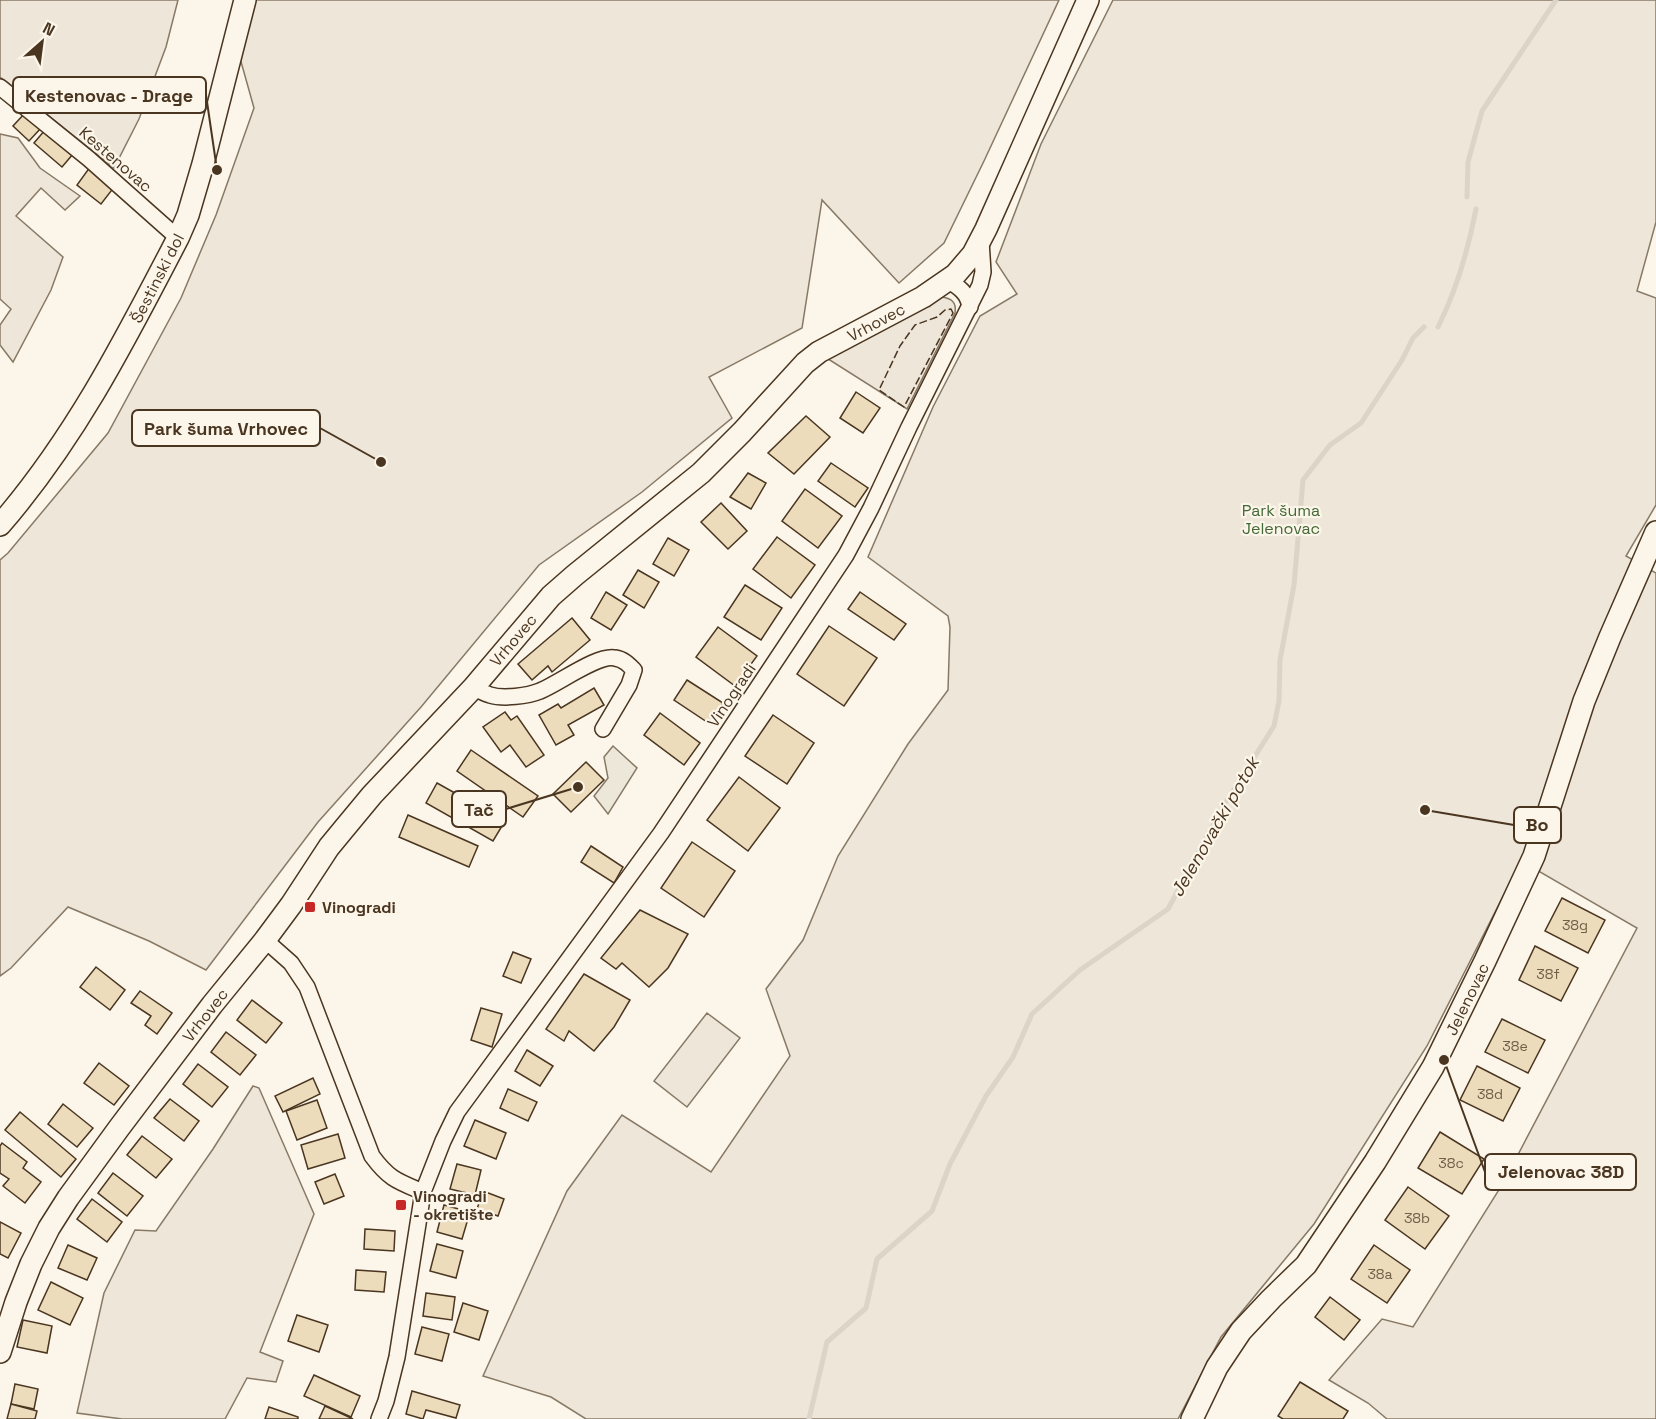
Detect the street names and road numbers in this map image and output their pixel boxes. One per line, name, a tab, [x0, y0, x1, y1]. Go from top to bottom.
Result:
street label: Kestenovac	[75, 122, 157, 197]
street label: Šestinski dol	[126, 230, 189, 327]
street label: Vrhovec	[844, 298, 909, 346]
street label: Vrhovec	[485, 610, 542, 671]
street label: Vinogradi	[702, 659, 760, 731]
street label: Jelenovac	[1441, 959, 1494, 1039]
street label: Vrhovec	[178, 984, 233, 1046]

